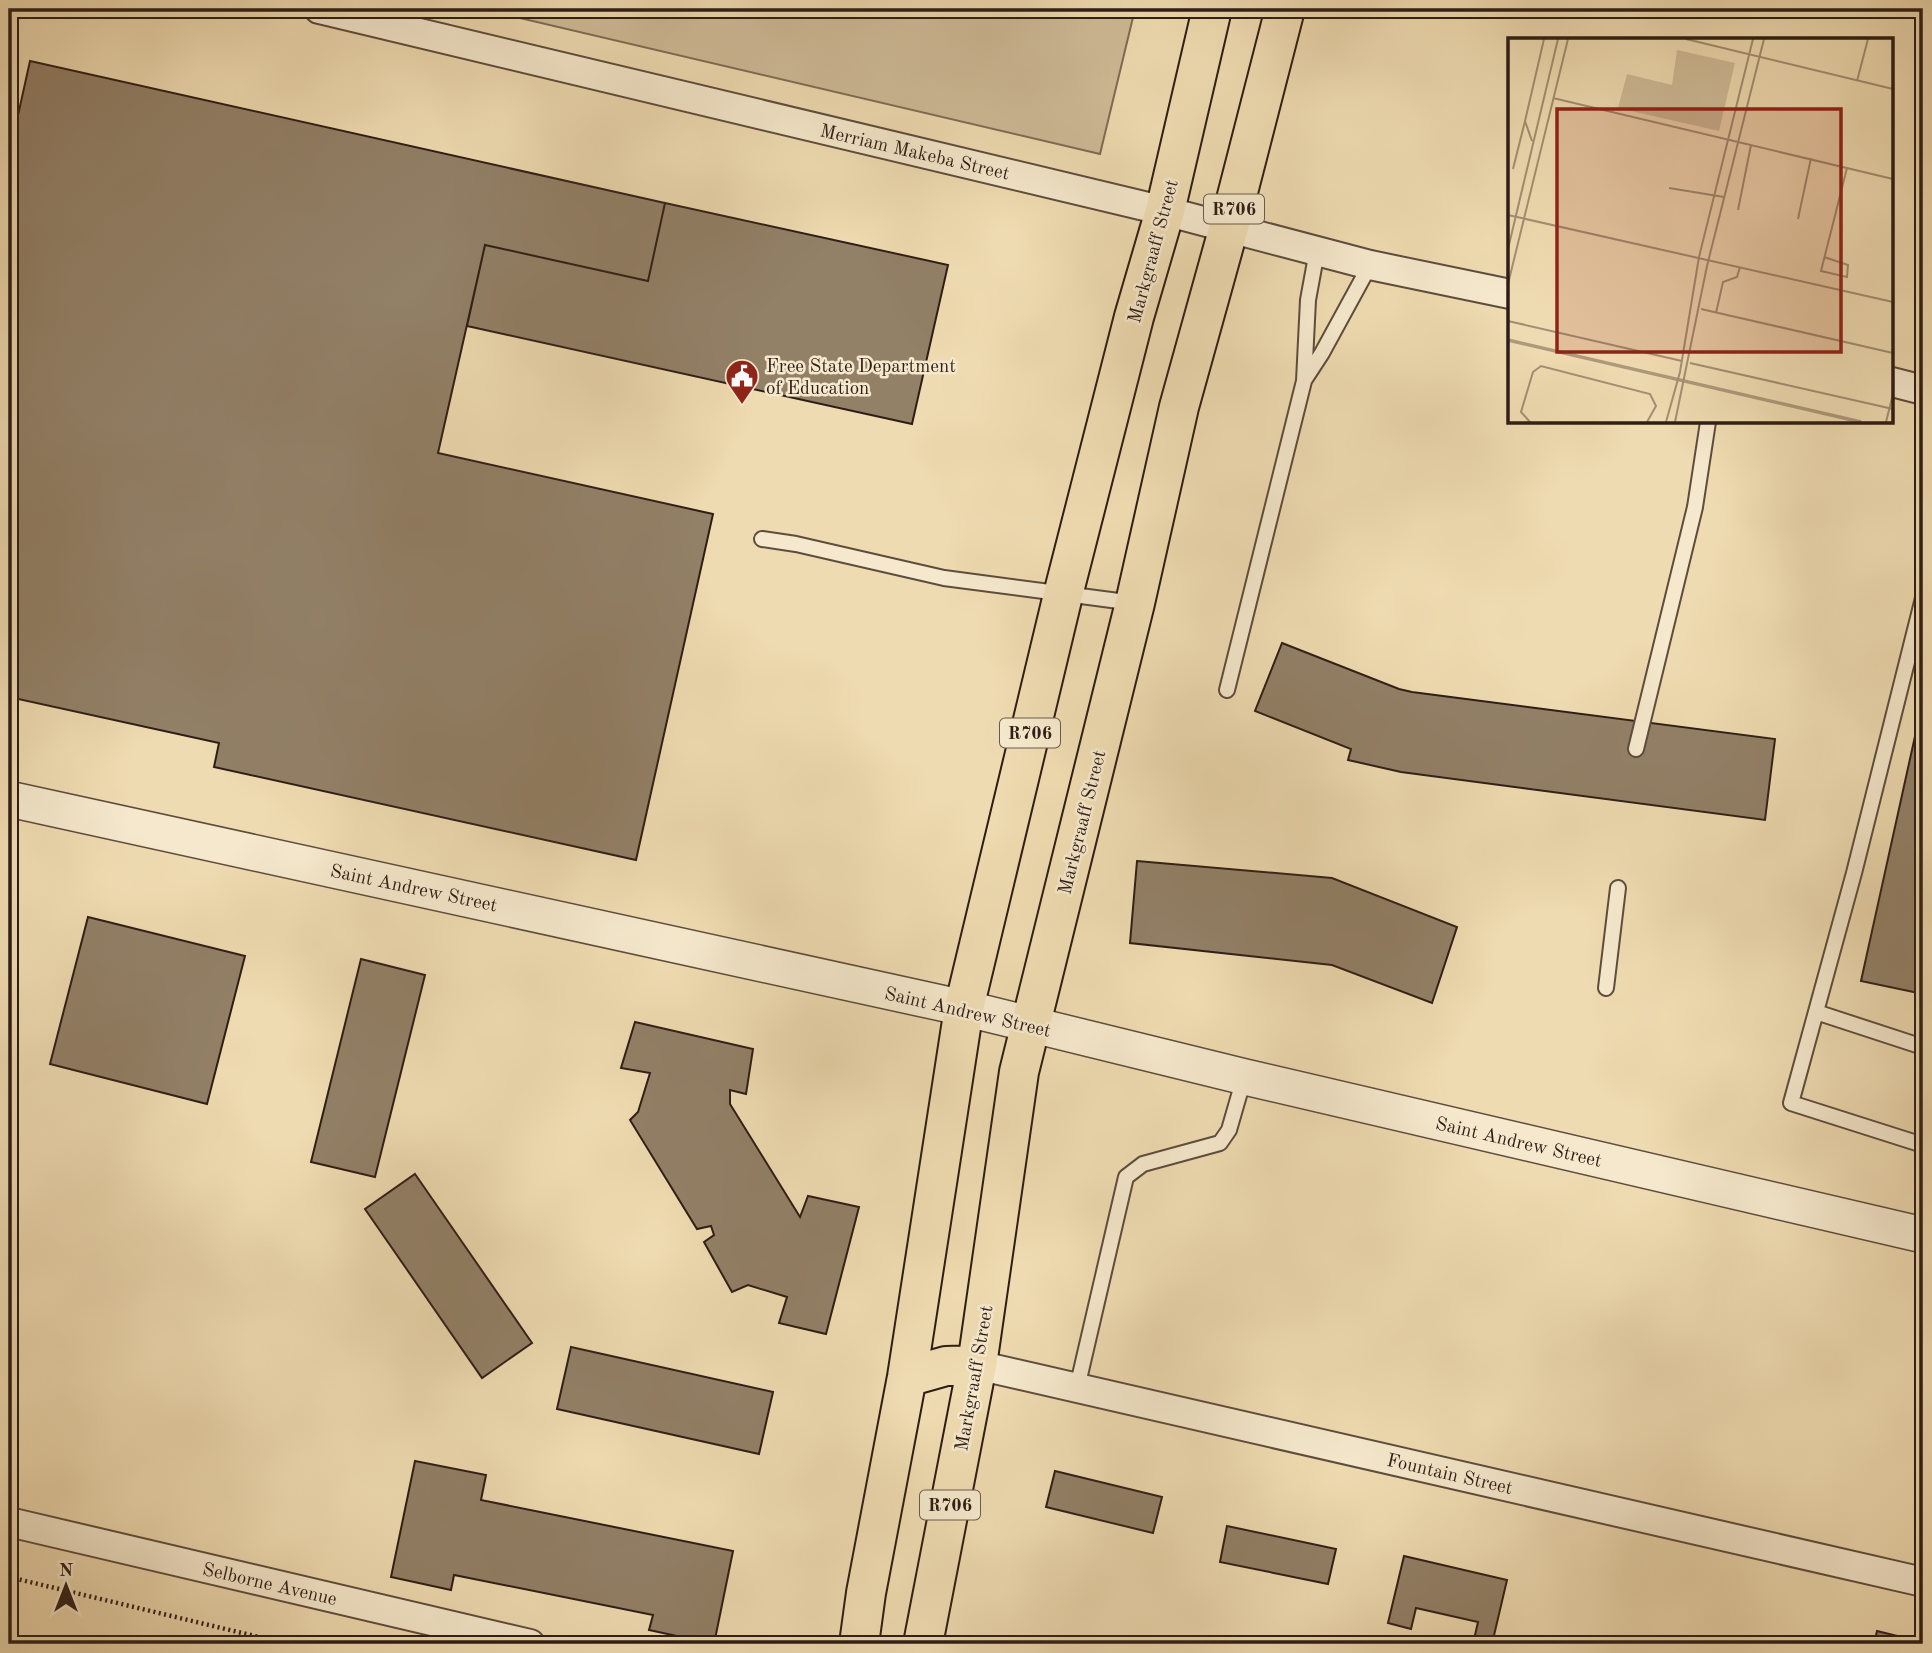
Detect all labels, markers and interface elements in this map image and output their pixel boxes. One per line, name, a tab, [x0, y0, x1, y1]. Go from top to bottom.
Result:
inset map	[1508, 38, 1894, 424]
street label: Merriam Makeba Street	[818, 122, 1011, 185]
street label: Markgraaff Street	[1126, 178, 1183, 326]
road number: R706	[1204, 194, 1264, 224]
public building icon: Free State Department of Education	[723, 357, 761, 406]
place label: Free State Department of Education	[766, 358, 956, 399]
road number: R706	[1000, 718, 1060, 748]
street label: Markgraaff Street	[1056, 748, 1111, 897]
street label: Saint Andrew Street	[328, 862, 499, 916]
street label: Saint Andrew Street	[882, 985, 1052, 1042]
street label: Saint Andrew Street	[1433, 1115, 1603, 1172]
street label: Markgraaff Street	[953, 1304, 998, 1453]
street label: Fountain Street	[1385, 1452, 1514, 1499]
road number: R706	[920, 1490, 980, 1520]
north arrow	[32, 1552, 102, 1622]
street label: Selborne Avenue	[200, 1561, 338, 1610]
text: N	[59, 1562, 74, 1581]

